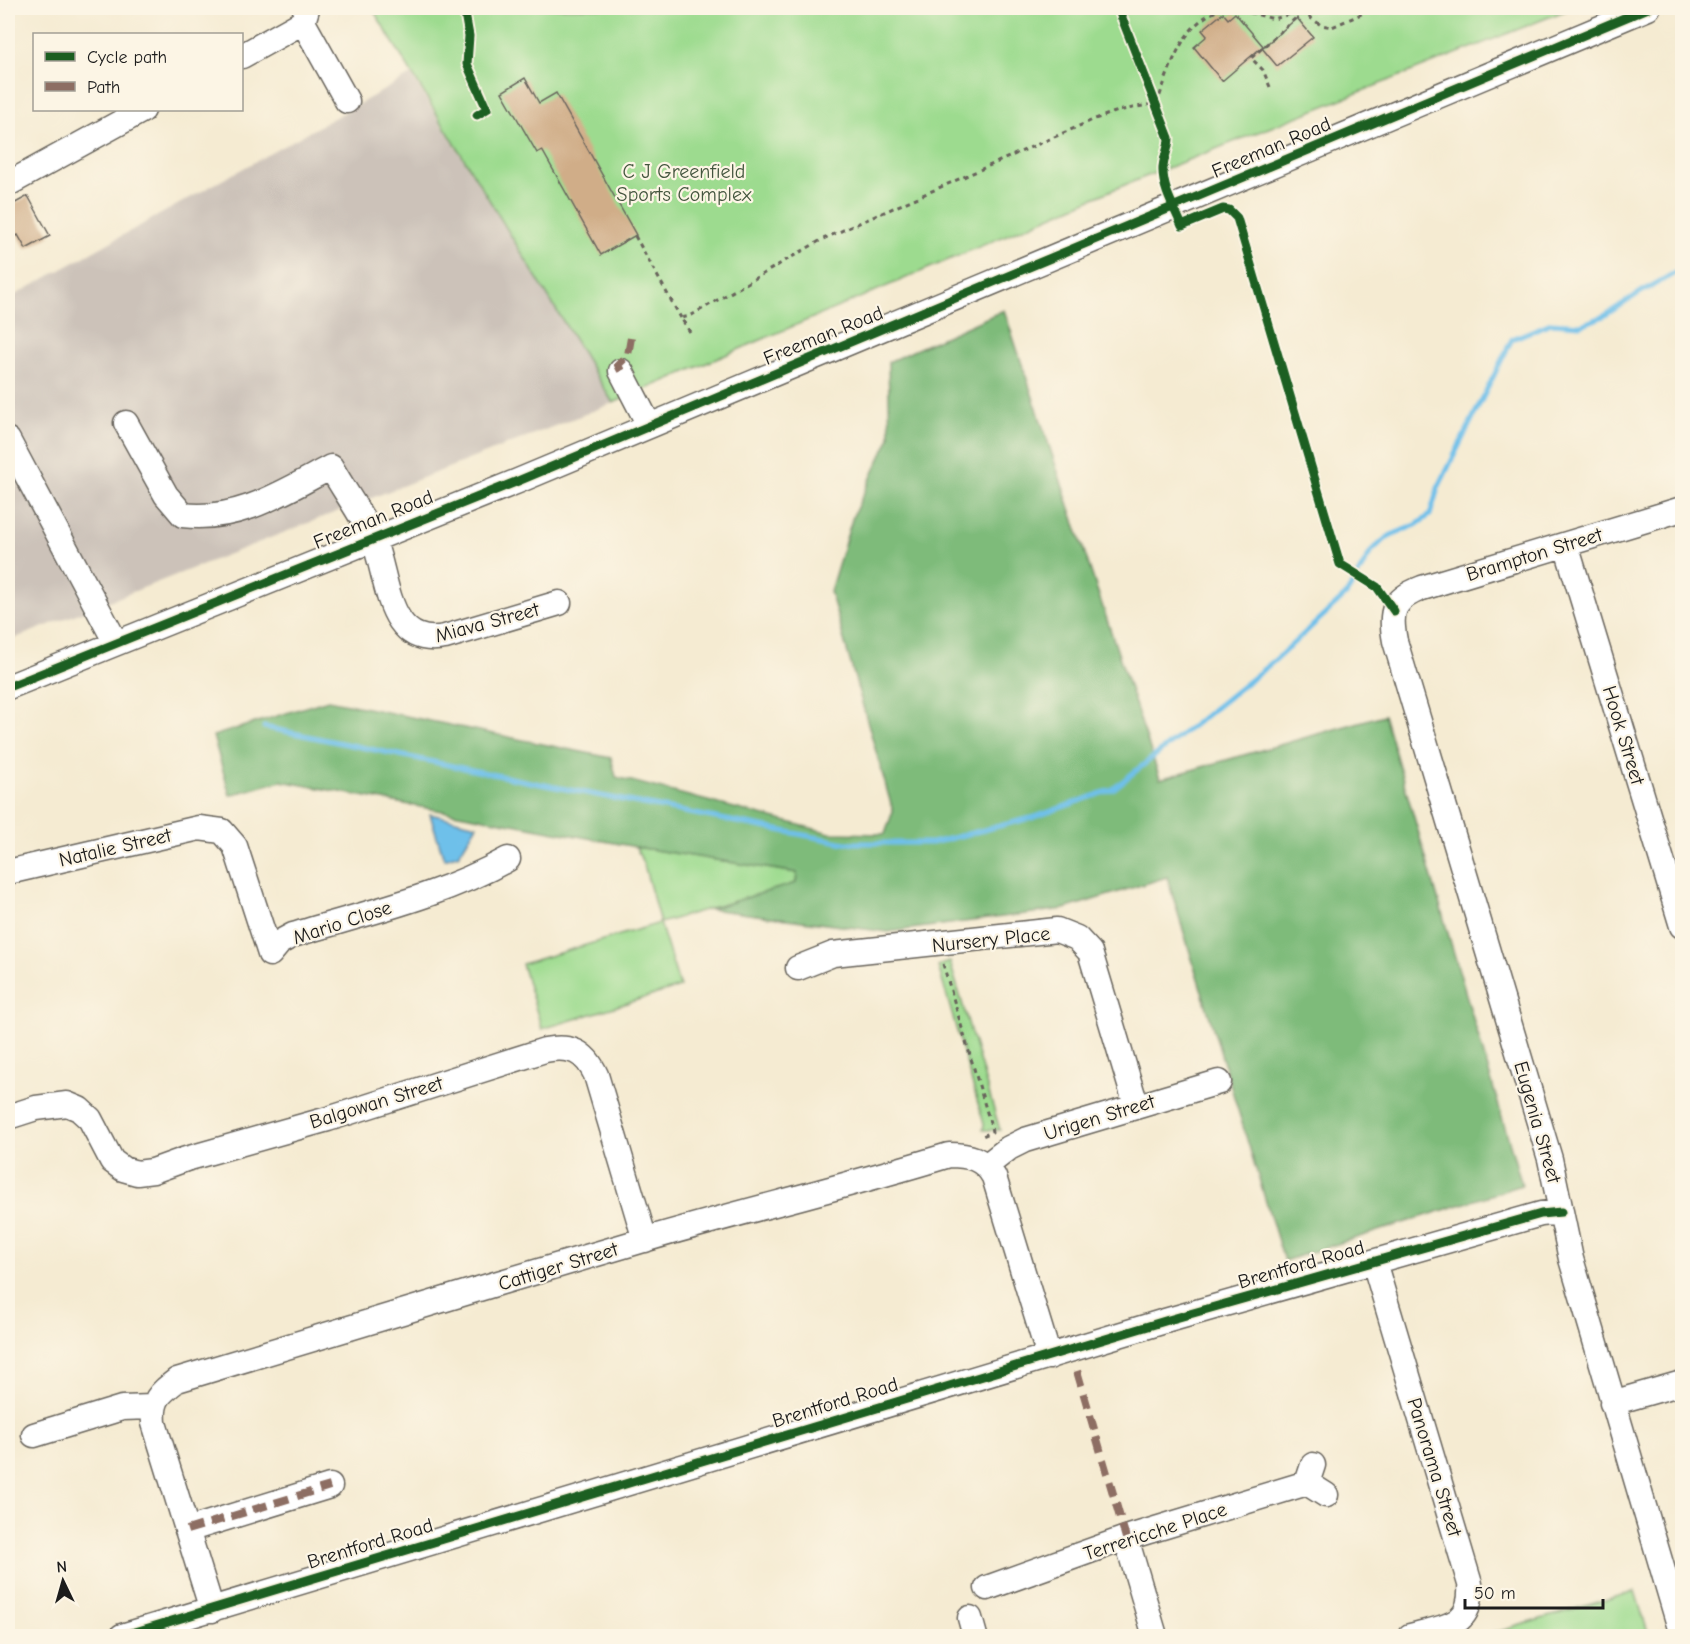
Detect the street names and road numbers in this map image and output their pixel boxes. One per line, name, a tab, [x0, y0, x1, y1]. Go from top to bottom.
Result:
street label: Freeman Road	[1208, 112, 1334, 183]
street label: Freeman Road	[760, 301, 886, 370]
street label: Freeman Road	[310, 485, 436, 554]
street label: Brampton Street	[1463, 523, 1606, 586]
street label: Miava Street	[433, 597, 543, 647]
street label: Hook Street	[1598, 683, 1650, 789]
street label: Natalie Street	[57, 823, 175, 872]
street label: Mario Close	[290, 896, 394, 949]
street label: Nursery Place	[931, 922, 1051, 957]
street label: Eugenia Street	[1509, 1059, 1566, 1187]
street label: Balgowan Street	[307, 1071, 447, 1134]
street label: Urigen Street	[1041, 1089, 1159, 1145]
street label: Brentford Road	[1235, 1235, 1367, 1294]
street label: Cattiger Street	[496, 1237, 622, 1296]
street label: Brentford Road	[769, 1372, 901, 1433]
street label: Panorama Street	[1402, 1395, 1467, 1540]
street label: Terrericche Place	[1081, 1497, 1230, 1565]
street label: Brentford Road	[304, 1513, 436, 1574]

